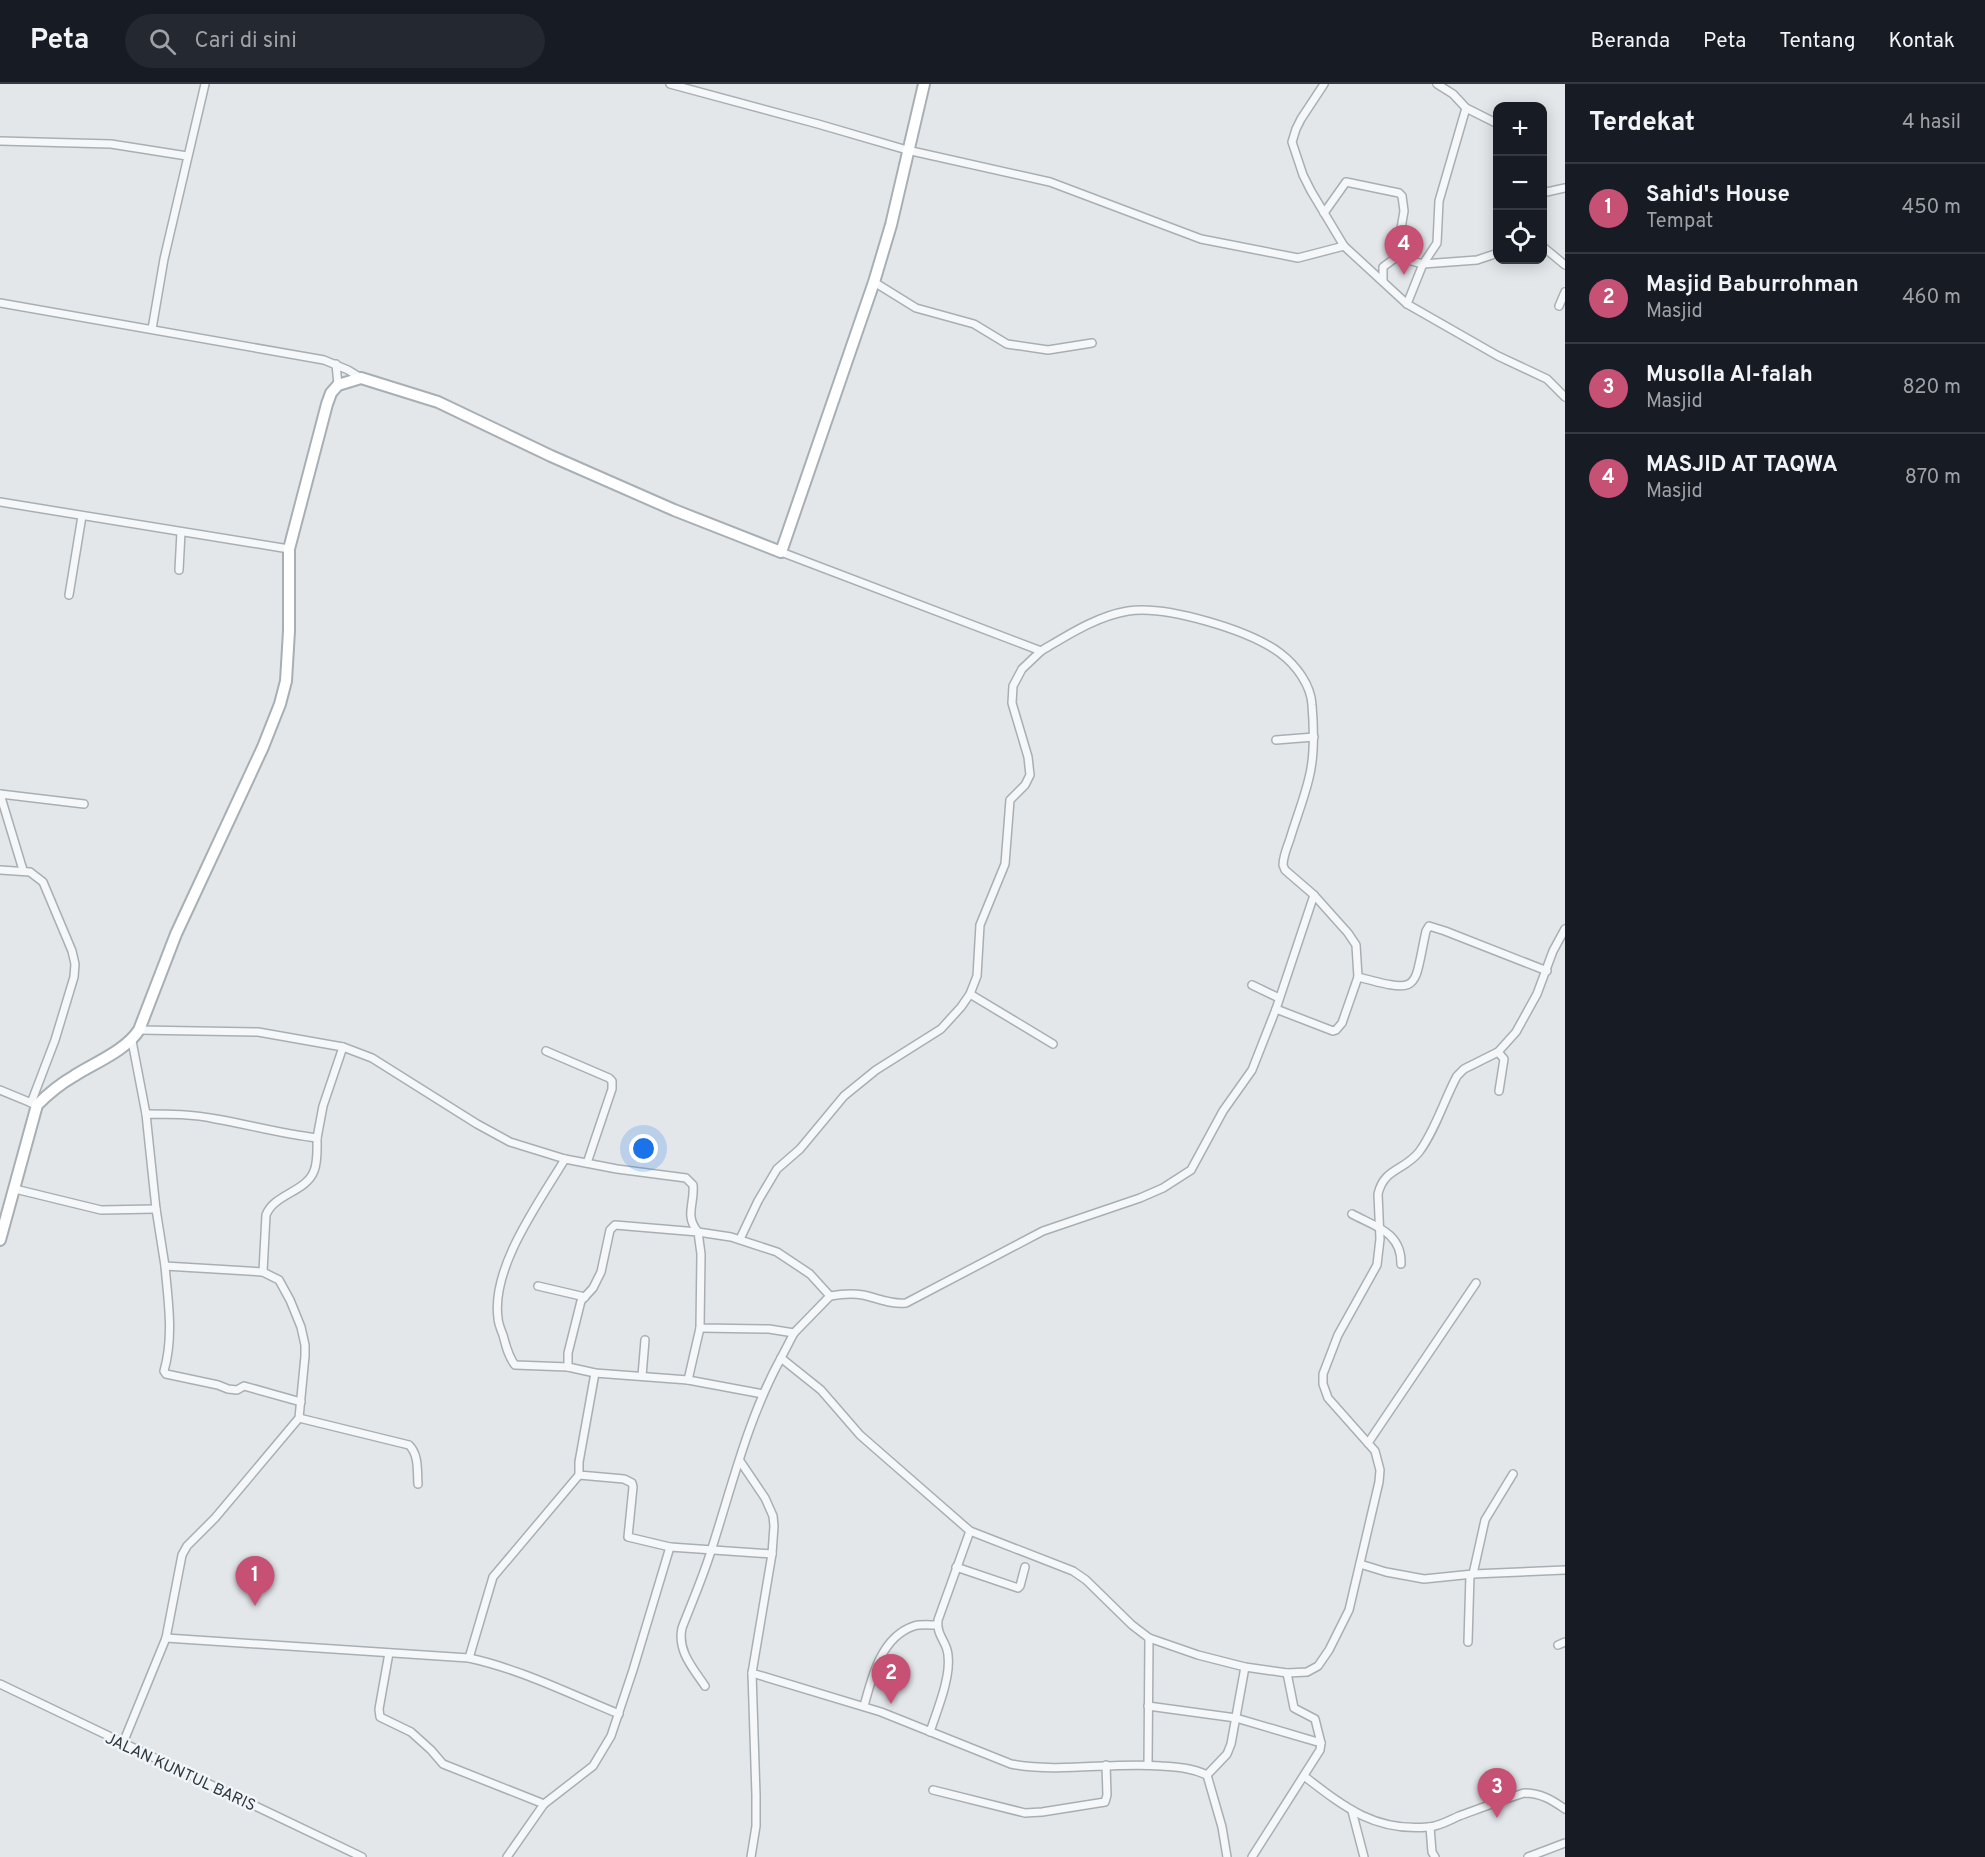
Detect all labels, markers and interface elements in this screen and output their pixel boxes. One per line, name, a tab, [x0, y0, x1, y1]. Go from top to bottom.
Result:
search box	[125, 14, 545, 68]
text: Peta	[30, 23, 89, 59]
icon: search	[146, 25, 179, 58]
text: Cari di sini	[194, 28, 297, 55]
text: Beranda	[1591, 28, 1670, 55]
text: Peta	[1703, 28, 1746, 55]
text: Tentang	[1779, 28, 1856, 55]
text: Kontak	[1889, 28, 1955, 55]
map controls	[1493, 102, 1547, 264]
button: +	[1493, 102, 1547, 156]
text: Terdekat	[1589, 107, 1695, 140]
text: 4 hasil	[1902, 110, 1961, 136]
button: −	[1493, 156, 1547, 210]
text: Sahid's House	[1646, 182, 1790, 209]
text: 1	[1605, 195, 1613, 221]
text: 450 m	[1902, 195, 1961, 221]
text: Tempat	[1646, 209, 1713, 235]
button: locate	[1493, 210, 1547, 264]
pin: 4	[1384, 226, 1424, 275]
text: Masjid Baburrohman	[1646, 272, 1859, 299]
text: 2	[1602, 285, 1615, 311]
text: 460 m	[1902, 285, 1961, 311]
text: Masjid	[1646, 299, 1703, 325]
text: Musolla Al-falah	[1646, 362, 1813, 389]
text: 3	[1603, 375, 1615, 401]
text: 820 m	[1902, 375, 1961, 401]
text: Masjid	[1646, 389, 1703, 415]
text: MASJID AT TAQWA	[1646, 452, 1838, 479]
text: 4	[1602, 465, 1615, 491]
text: 870 m	[1905, 465, 1961, 491]
text: Masjid	[1646, 479, 1703, 505]
your location	[629, 1134, 658, 1163]
pin: 1	[236, 1556, 274, 1606]
pin: 2	[872, 1654, 910, 1704]
street label: JALAN KUNTUL BARIS	[102, 1729, 259, 1817]
pin: 3	[1478, 1768, 1516, 1818]

